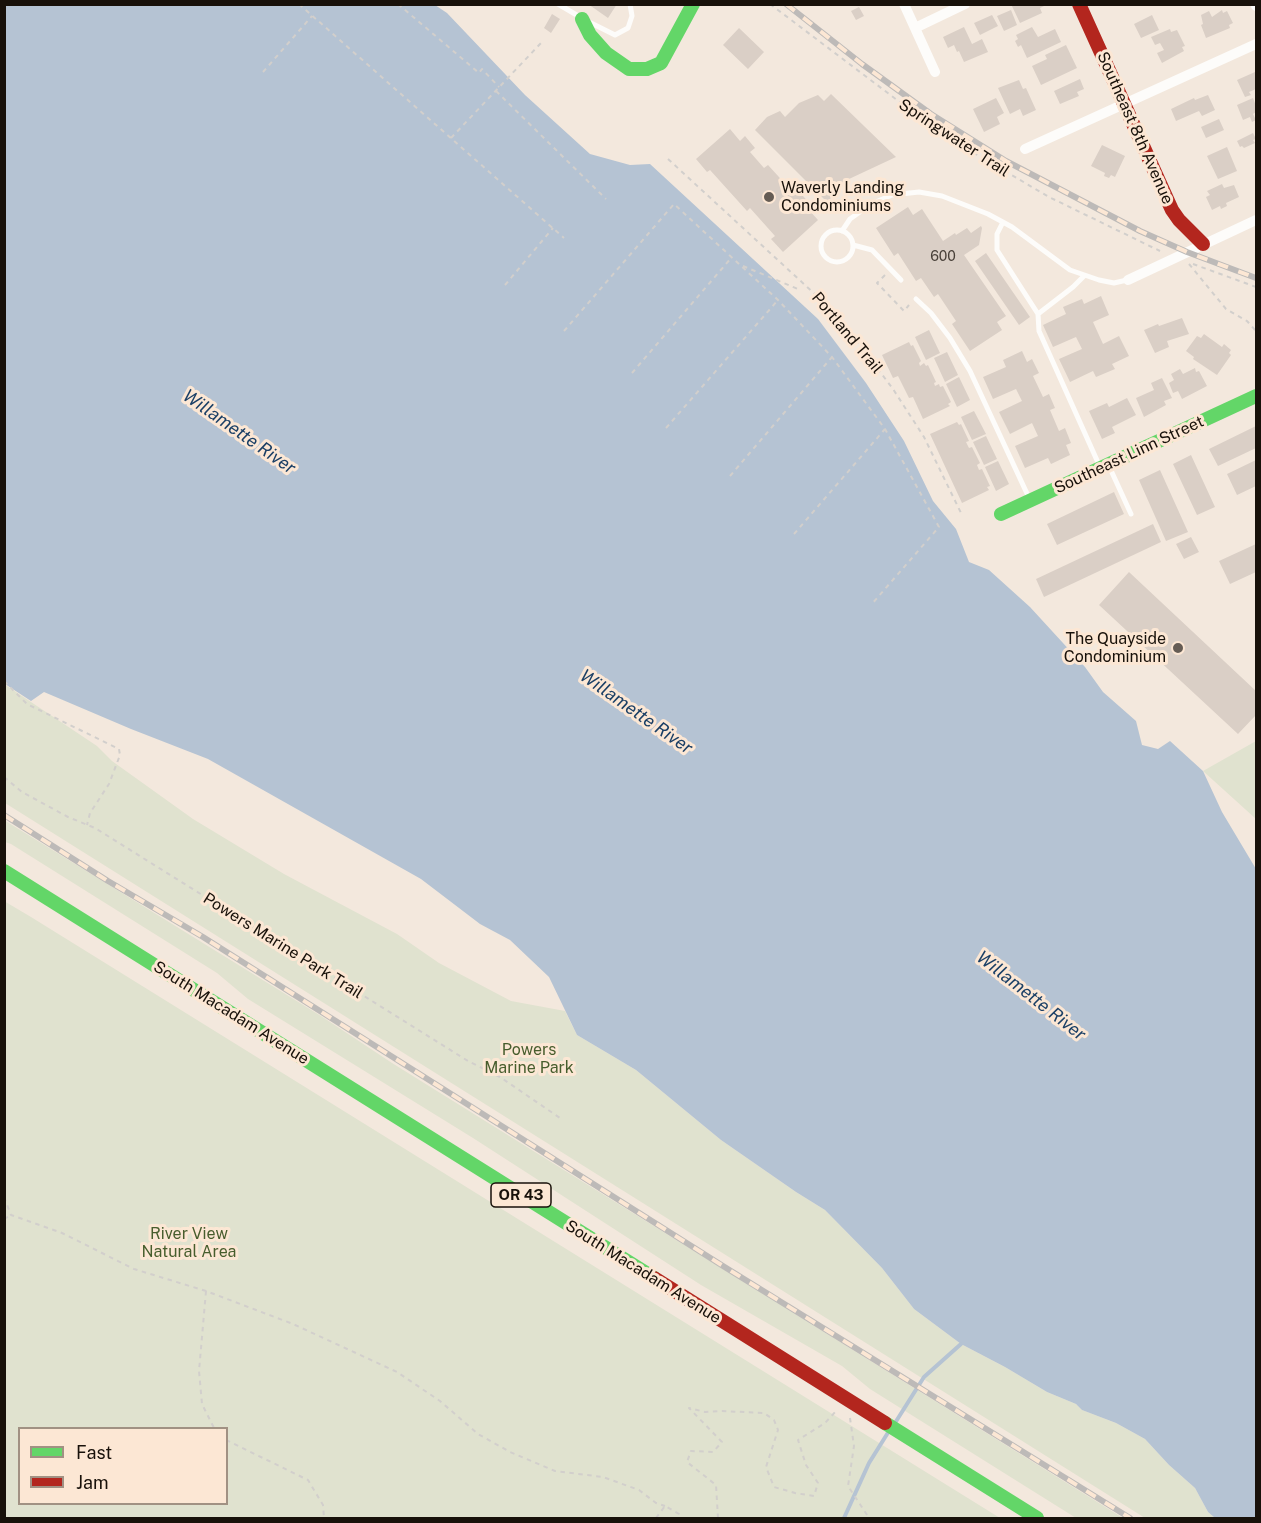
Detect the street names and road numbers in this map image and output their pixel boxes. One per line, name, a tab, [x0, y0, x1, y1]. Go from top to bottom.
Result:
street label: Southeast 8th Avenue	[1093, 49, 1177, 207]
street label: Springwater Trail	[895, 95, 1013, 181]
street label: Portland Trail	[807, 288, 887, 378]
street label: Southeast Linn Street	[1051, 412, 1207, 498]
street label: Powers Marine Park Trail	[200, 889, 366, 1003]
street label: South Macadam Avenue	[150, 957, 312, 1069]
road number: OR 43	[491, 1183, 551, 1207]
street label: South Macadam Avenue	[562, 1216, 724, 1328]

